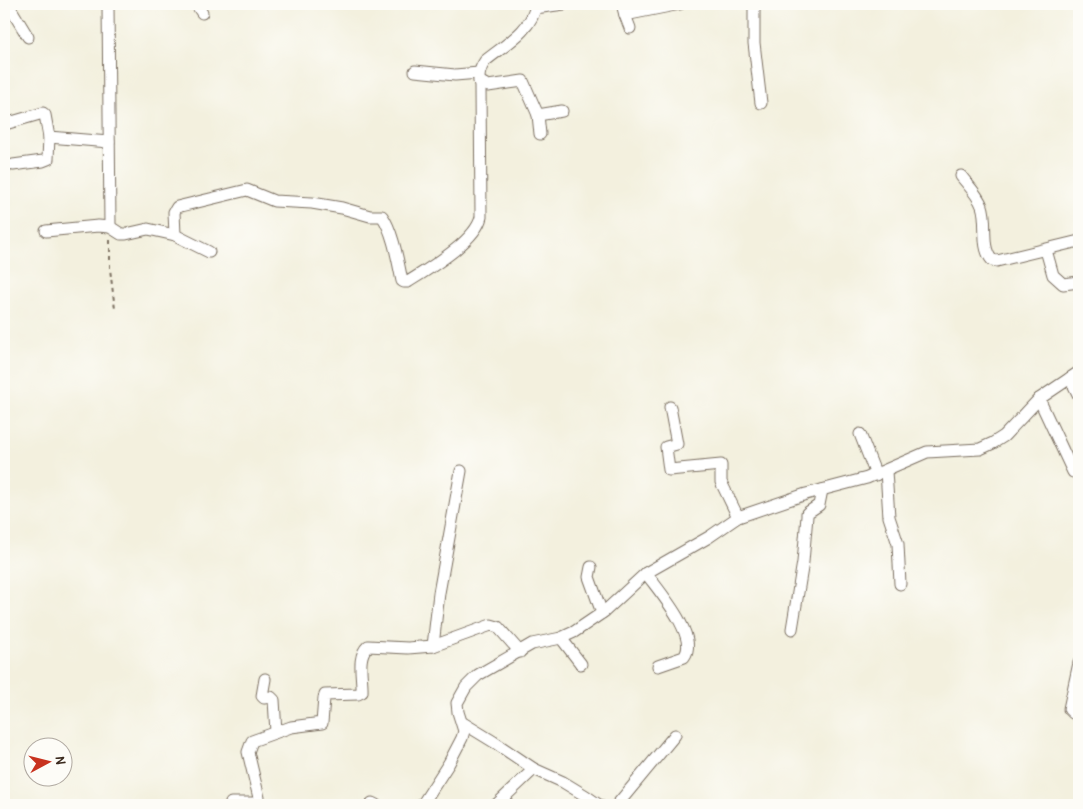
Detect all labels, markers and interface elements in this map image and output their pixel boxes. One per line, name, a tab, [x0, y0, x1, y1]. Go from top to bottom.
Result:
north arrow	[22, 736, 72, 786]
text: N	[52, 755, 71, 766]

